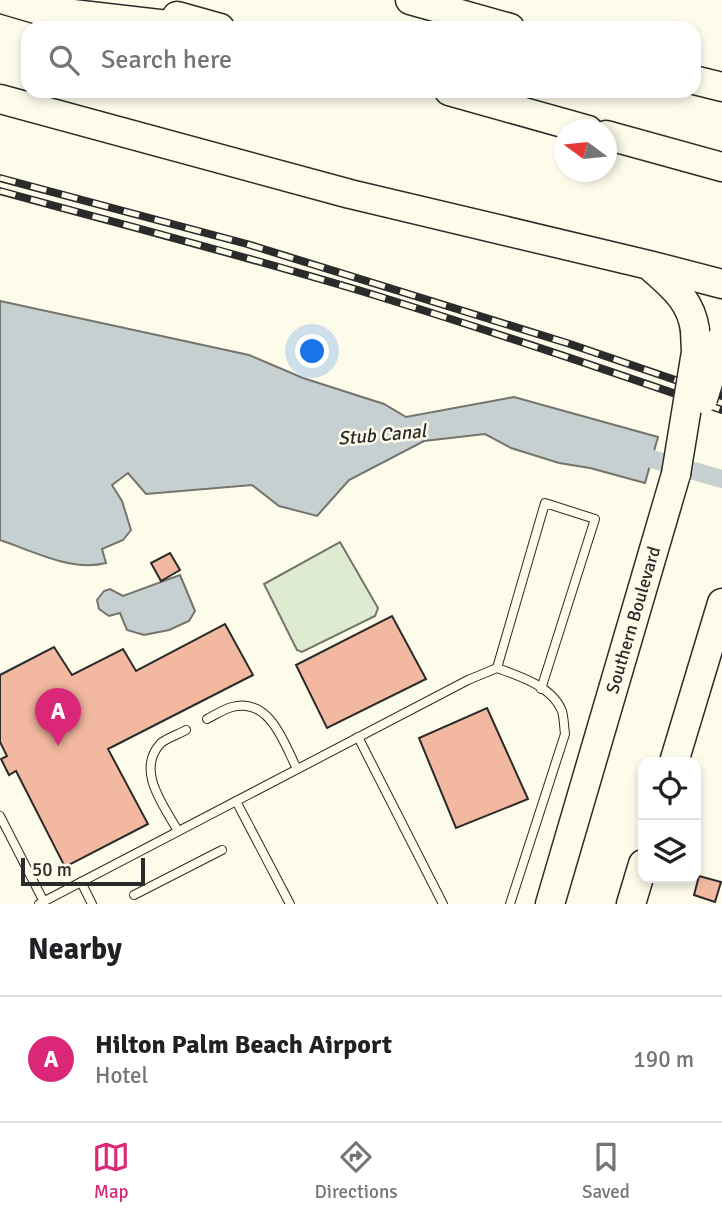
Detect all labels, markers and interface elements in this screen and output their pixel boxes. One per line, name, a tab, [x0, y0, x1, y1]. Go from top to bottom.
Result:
search box	[21, 21, 701, 98]
icon: search	[45, 41, 83, 79]
text: Search here	[101, 44, 232, 76]
north arrow	[554, 119, 617, 182]
your location	[295, 334, 329, 368]
water label: Stub Canal	[337, 419, 429, 451]
street label: Southern Boulevard	[601, 544, 665, 696]
pin: A	[35, 688, 81, 746]
map controls	[638, 757, 701, 883]
button: locate	[638, 757, 701, 820]
button: layers	[638, 820, 701, 883]
scale bar	[21, 855, 145, 887]
text: 50 m	[32, 858, 72, 882]
text: Nearby	[28, 931, 122, 968]
text: Hilton Palm Beach Airport	[95, 1029, 392, 1061]
text: A	[44, 1045, 58, 1074]
text: 190 m	[633, 1045, 694, 1074]
text: Hotel	[95, 1061, 148, 1090]
tab: Map	[92, 1138, 130, 1204]
tab: Directions	[315, 1138, 398, 1204]
tab: Saved	[582, 1138, 630, 1204]

